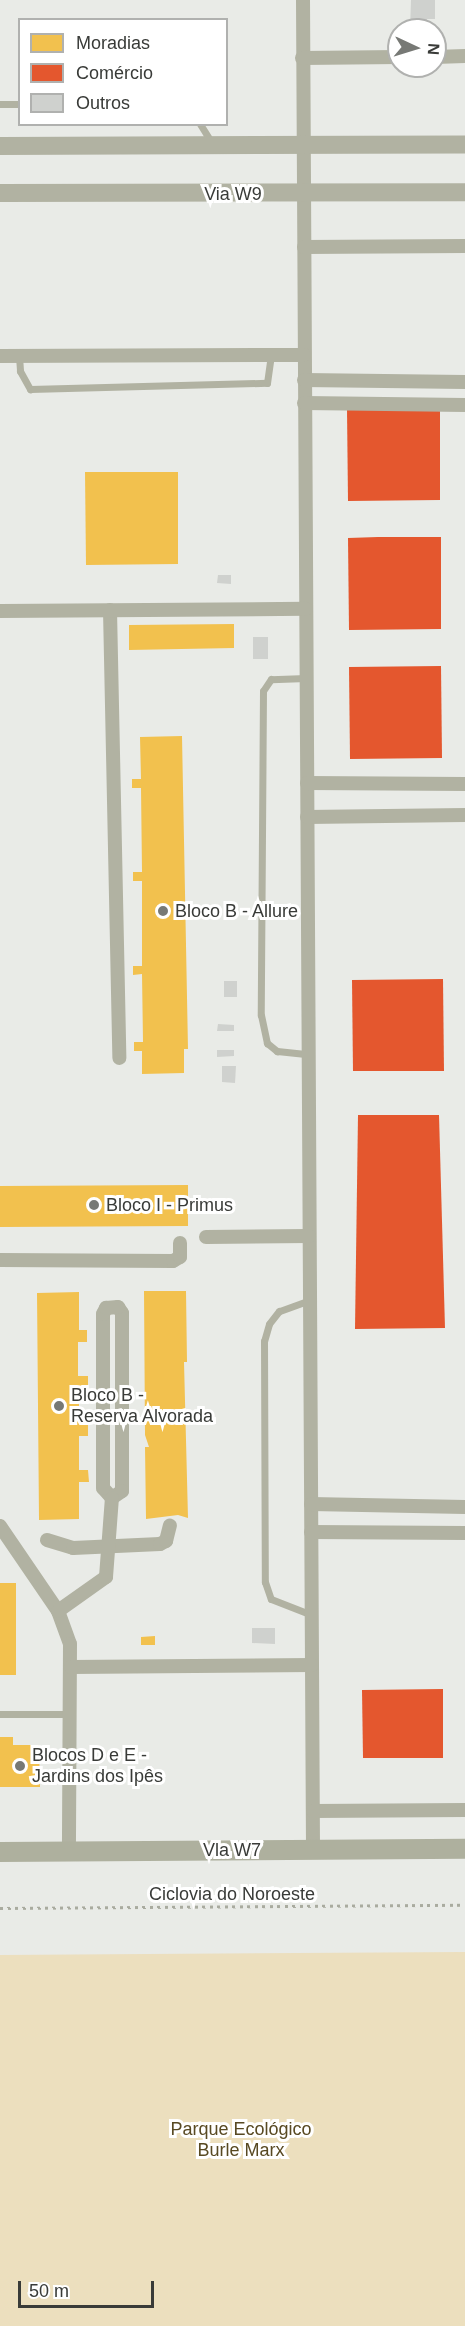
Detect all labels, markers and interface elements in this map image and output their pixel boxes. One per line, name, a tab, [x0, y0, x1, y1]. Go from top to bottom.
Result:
legend	[18, 18, 228, 126]
north arrow	[387, 18, 447, 78]
text: Moradias	[76, 33, 150, 53]
text: N	[425, 43, 442, 56]
text: Comércio	[76, 63, 153, 83]
text: Outros	[76, 93, 130, 113]
street label: Via W9	[204, 183, 262, 205]
place label: Bloco B - Allure	[175, 900, 299, 922]
marker: Bloco B - Allure	[156, 904, 170, 918]
place label: Bloco I - Primus	[106, 1194, 233, 1216]
marker: Bloco I - Primus	[87, 1198, 101, 1212]
place label: Bloco B - Reserva Alvorada	[71, 1385, 214, 1428]
marker: Bloco B - Reserva Alvorada	[52, 1399, 66, 1413]
place label: Blocos D e E - Jardins dos Ipês	[32, 1745, 163, 1788]
marker: Blocos D e E - Jardins dos Ipês	[13, 1759, 27, 1773]
street label: Vla W7	[203, 1839, 261, 1861]
street label: Ciclovia do Noroeste	[149, 1883, 315, 1905]
park label: Parque Ecológico Burle Marx	[170, 2119, 312, 2162]
scale bar	[21, 2269, 158, 2307]
text: 50 m	[29, 2281, 69, 2301]

